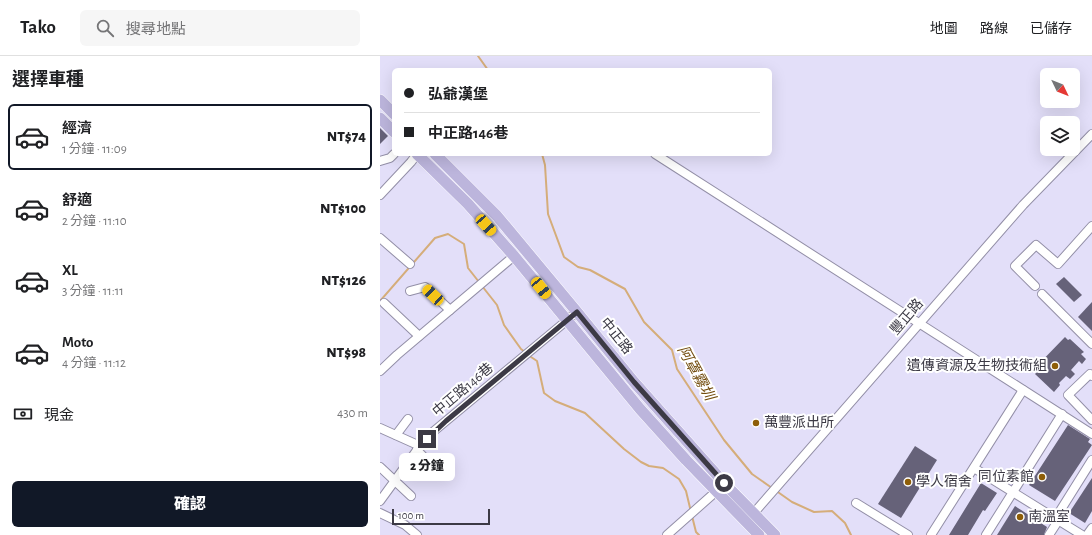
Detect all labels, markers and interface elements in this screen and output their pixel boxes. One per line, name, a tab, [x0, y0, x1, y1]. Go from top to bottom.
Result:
search box	[80, 10, 360, 46]
icon: search	[94, 17, 116, 39]
text: Tako	[20, 18, 56, 37]
text: 搜尋地點	[126, 22, 186, 37]
text: 地圖	[930, 22, 958, 36]
text: 路線	[980, 22, 1008, 36]
text: 已儲存	[1030, 22, 1072, 36]
north arrow	[1040, 68, 1080, 108]
map controls	[1040, 68, 1080, 156]
text: 選擇車種	[12, 71, 84, 89]
text: 弘爺漢堡	[428, 87, 488, 102]
button: layers	[1040, 116, 1080, 156]
icon: car	[14, 119, 50, 155]
text: 經濟	[62, 121, 92, 136]
text: 中正路146巷	[428, 126, 508, 141]
text: NT$74	[327, 129, 366, 144]
text: 1 分鐘 · 11:09	[62, 143, 127, 156]
icon: car	[14, 191, 50, 227]
text: 舒適	[62, 193, 92, 208]
text: NT$100	[320, 201, 366, 216]
car	[474, 212, 498, 238]
text: 2 分鐘 · 11:10	[62, 215, 127, 228]
icon: car	[14, 263, 50, 299]
text: XL	[62, 263, 78, 278]
text: NT$126	[321, 273, 366, 288]
car	[529, 275, 553, 301]
car	[420, 282, 446, 308]
text: 3 分鐘 · 11:11	[62, 285, 124, 298]
street label: 豐正路	[887, 296, 926, 337]
street label: 中正路	[597, 315, 635, 357]
icon: car	[14, 335, 50, 371]
text: Moto	[62, 335, 94, 350]
water label: 阿罩霧圳	[675, 343, 719, 405]
text: NT$98	[326, 345, 366, 360]
text: 4 分鐘 · 11:12	[62, 357, 126, 370]
place label: 遺傳資源及生物技術組	[907, 357, 1047, 373]
street label: 中正路146巷	[429, 360, 496, 419]
marker: 遺傳資源及生物技術組	[1050, 361, 1060, 371]
icon: cash	[12, 403, 34, 425]
text: 430 m	[337, 407, 368, 420]
text: 現金	[44, 408, 74, 423]
place label: 萬豐派出所	[764, 415, 834, 430]
marker: 萬豐派出所	[751, 418, 761, 428]
route end	[418, 430, 436, 448]
callout: 2 分鐘	[399, 453, 455, 481]
text: 2 分鐘	[410, 460, 444, 473]
place label: 同位素館	[978, 469, 1034, 484]
marker: 同位素館	[1037, 472, 1047, 482]
place label: 學人宿舍	[916, 473, 972, 489]
route start	[715, 474, 733, 492]
marker: 學人宿舍	[903, 477, 913, 487]
button: 確認	[12, 481, 368, 527]
scale bar	[392, 507, 490, 526]
place label: 南溫室	[1028, 508, 1070, 524]
text: 100 m	[398, 510, 424, 521]
marker: 南溫室	[1015, 512, 1025, 522]

